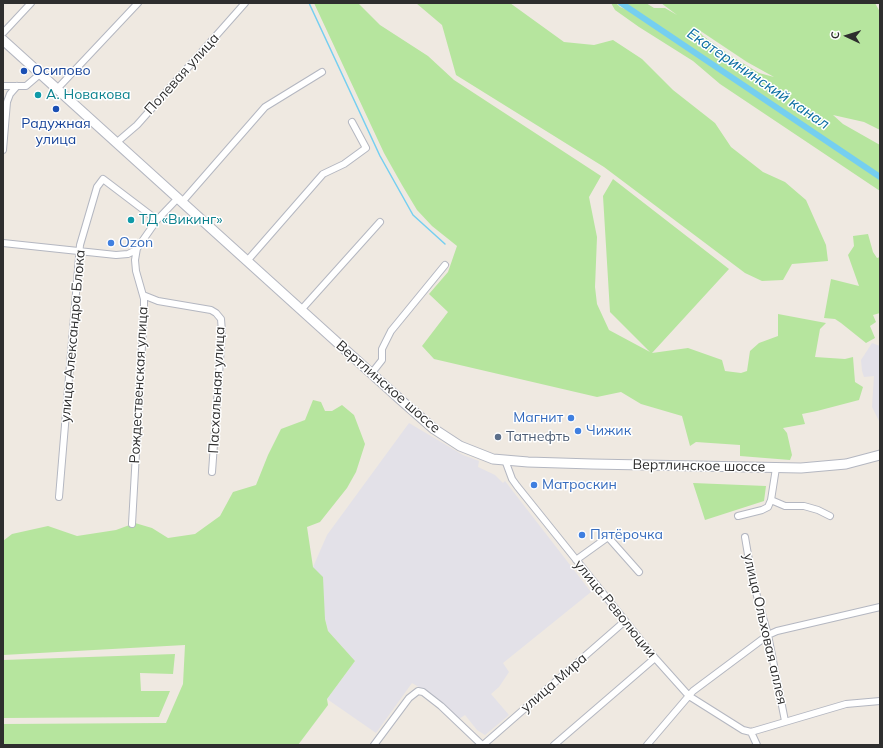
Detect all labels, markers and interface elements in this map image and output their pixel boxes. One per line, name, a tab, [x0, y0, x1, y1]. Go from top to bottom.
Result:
north arrow	[827, 16, 867, 56]
water label: Екатерининский канал	[683, 25, 833, 133]
street label: Полевая улица	[141, 30, 223, 118]
text: С	[828, 31, 842, 39]
place label: Осипово	[32, 63, 91, 79]
marker: Осипово	[19, 66, 29, 76]
place label: А. Новакова	[46, 87, 131, 103]
marker: А. Новакова	[33, 90, 43, 100]
marker: Радужная улица	[51, 104, 61, 114]
place label: Радужная улица	[21, 116, 91, 148]
place label: ТД «Викинг»	[139, 212, 222, 228]
marker: ТД «Викинг»	[126, 215, 136, 225]
place label: Ozon	[119, 235, 153, 251]
marker: Ozon	[106, 238, 116, 248]
street label: улица Александра Блока	[57, 249, 89, 423]
street label: Рождественская улица	[126, 306, 152, 464]
street label: Пасхальная улица	[205, 326, 229, 454]
street label: Вертлинское шоссе	[332, 337, 444, 437]
place label: Магнит	[513, 410, 563, 426]
marker: Магнит	[566, 413, 576, 423]
place label: Чижик	[586, 423, 631, 439]
marker: Чижик	[573, 426, 583, 436]
place label: Татнефть	[506, 429, 570, 445]
marker: Татнефть	[493, 432, 503, 442]
street label: Вертлинское шоссе	[633, 456, 765, 476]
place label: Матроскин	[542, 477, 617, 493]
marker: Матроскин	[529, 480, 539, 490]
place label: Пятёрочка	[590, 527, 663, 543]
marker: Пятёрочка	[577, 530, 587, 540]
street label: улица Ольховая аллея	[739, 552, 791, 706]
street label: улица Революции	[570, 557, 660, 661]
street label: улица Мира	[518, 650, 590, 716]

